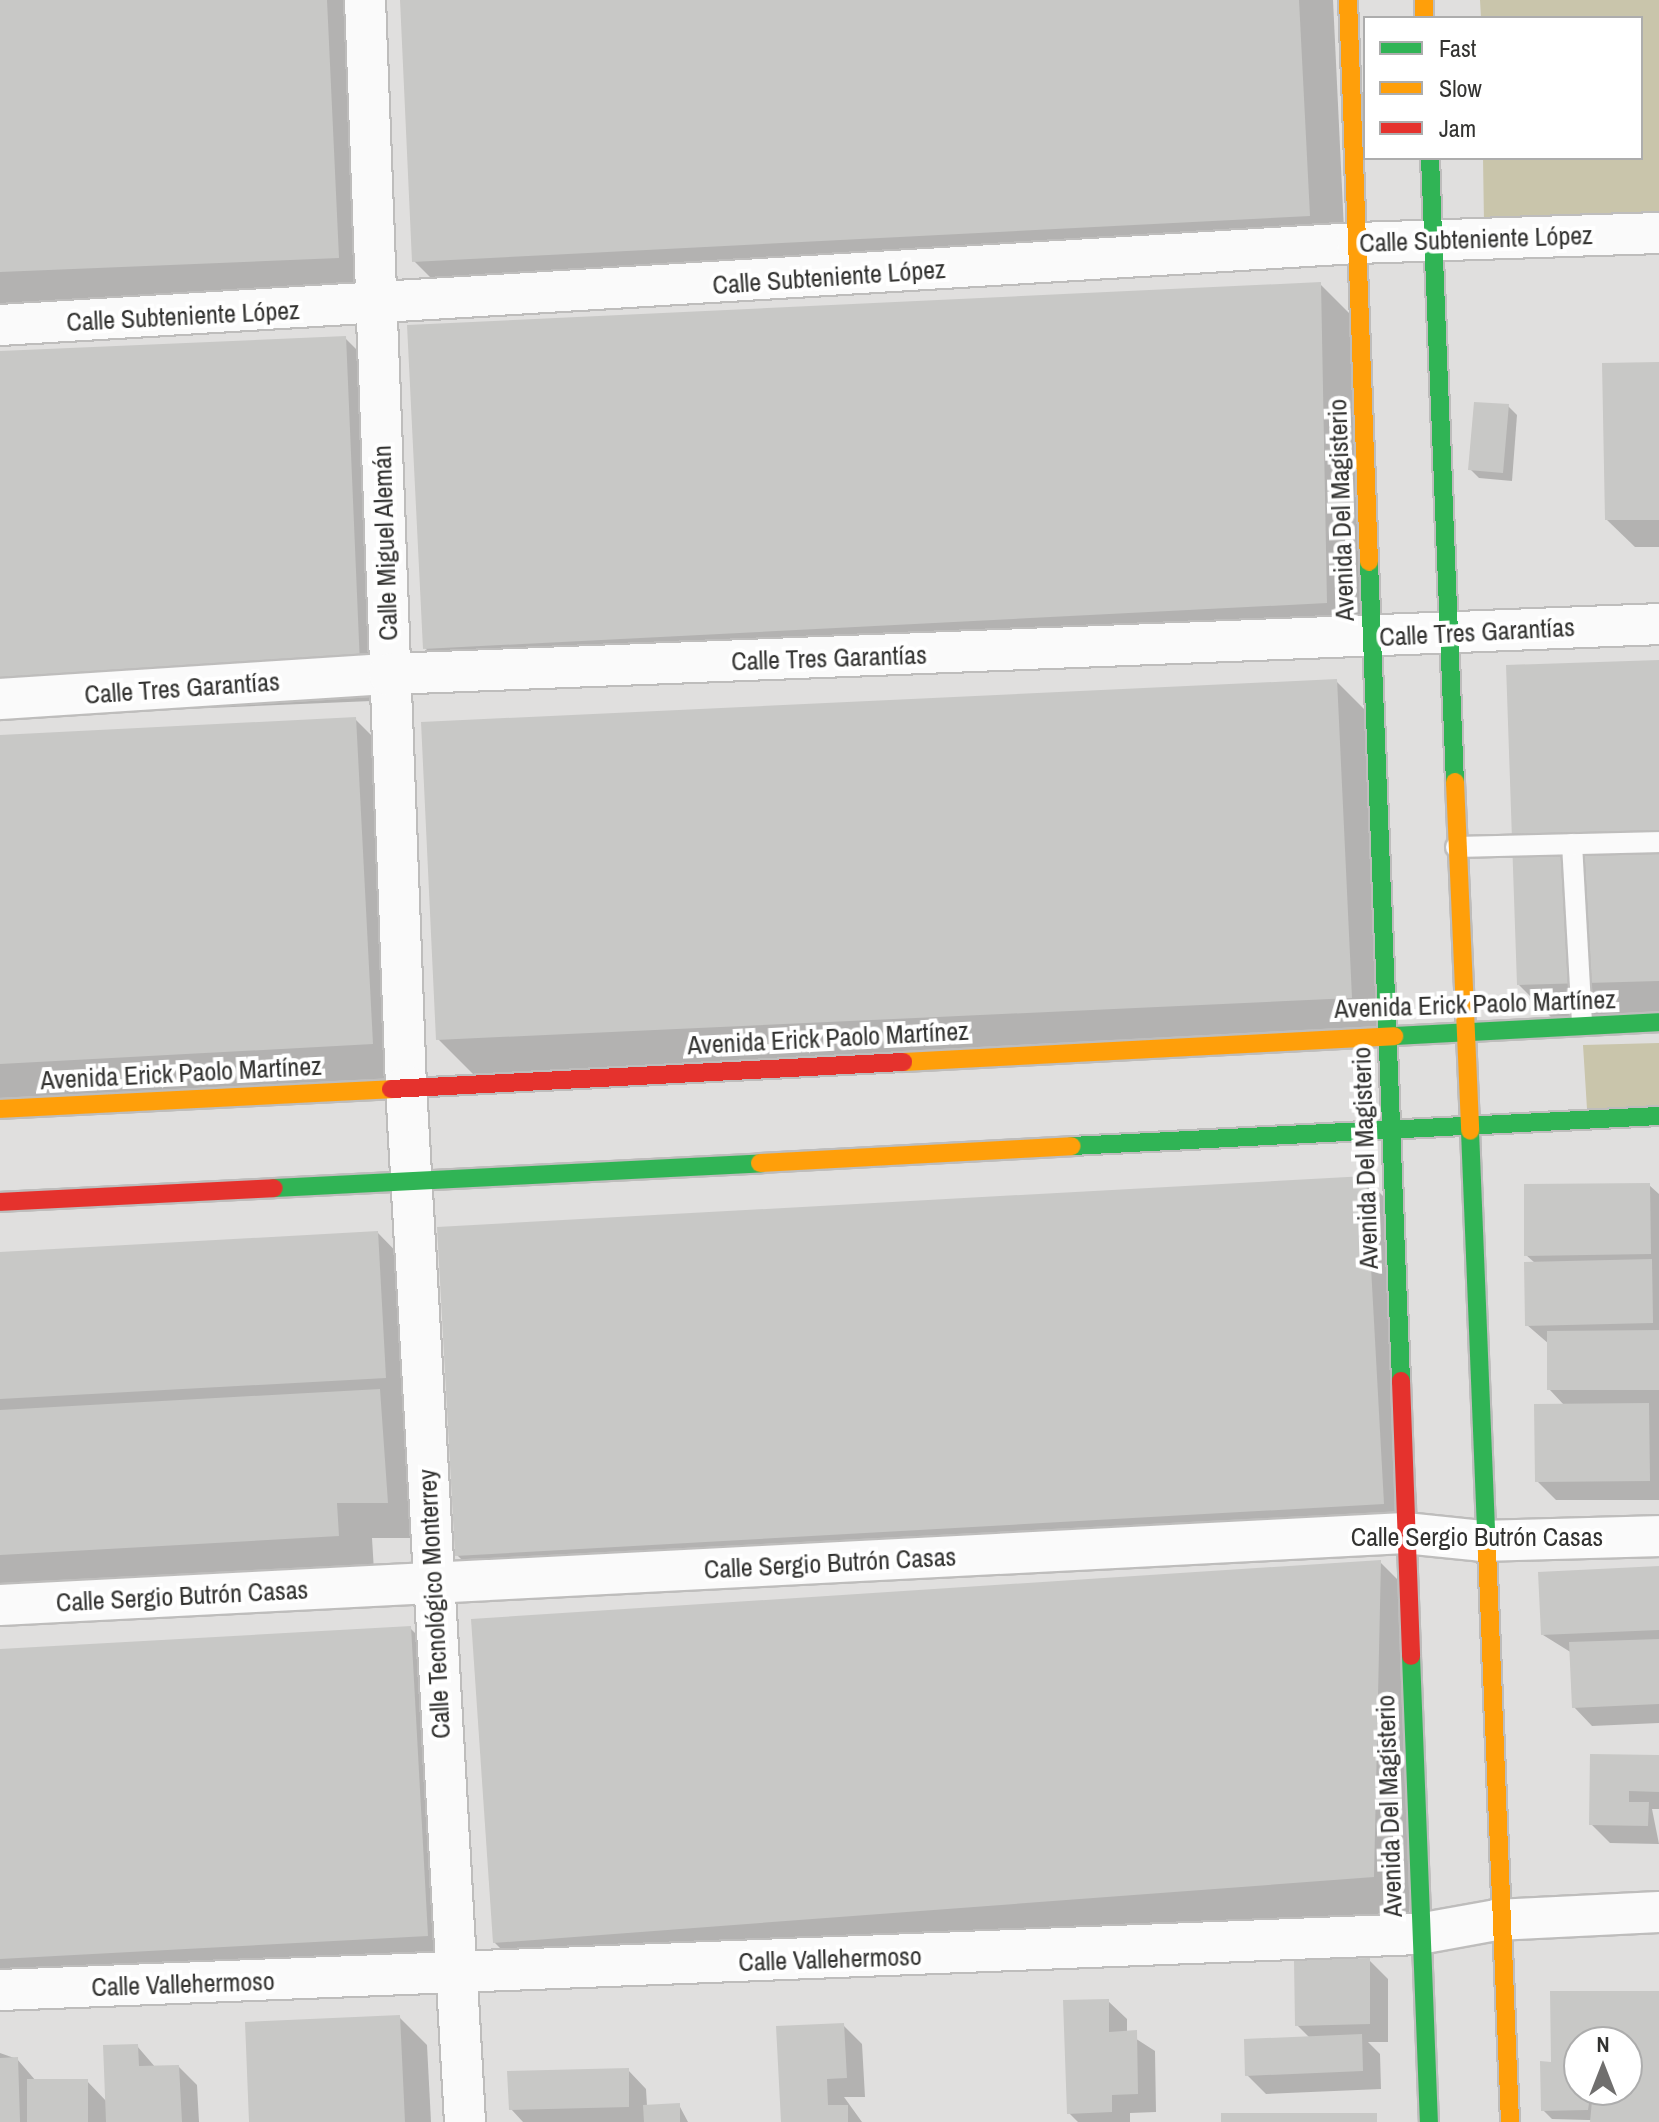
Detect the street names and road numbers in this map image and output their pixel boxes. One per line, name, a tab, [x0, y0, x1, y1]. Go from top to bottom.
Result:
street label: Calle Subteniente López	[1359, 219, 1593, 259]
street label: Calle Subteniente López	[711, 253, 947, 301]
street label: Calle Subteniente López	[66, 294, 300, 338]
street label: Avenida Del Magisterio	[1322, 398, 1360, 622]
street label: Calle Miguel Alemán	[366, 444, 404, 642]
street label: Calle Tres Garantías	[1378, 611, 1576, 653]
street label: Calle Tres Garantías	[731, 639, 927, 677]
street label: Calle Tres Garantías	[83, 666, 281, 710]
street label: Avenida Erick Paolo Martínez	[1334, 983, 1616, 1025]
street label: Avenida Erick Paolo Martínez	[687, 1015, 969, 1061]
street label: Avenida Del Magisterio	[1346, 1046, 1384, 1270]
street label: Avenida Erick Paolo Martínez	[40, 1050, 322, 1096]
street label: Calle Tecnológico Monterrey	[411, 1468, 457, 1740]
street label: Calle Sergio Butrón Casas	[1351, 1521, 1603, 1553]
street label: Calle Sergio Butrón Casas	[703, 1541, 957, 1585]
street label: Calle Sergio Butrón Casas	[55, 1574, 309, 1618]
street label: Avenida Del Magisterio	[1370, 1694, 1408, 1918]
street label: Calle Vallehermoso	[738, 1940, 922, 1978]
street label: Calle Vallehermoso	[91, 1965, 275, 2003]

